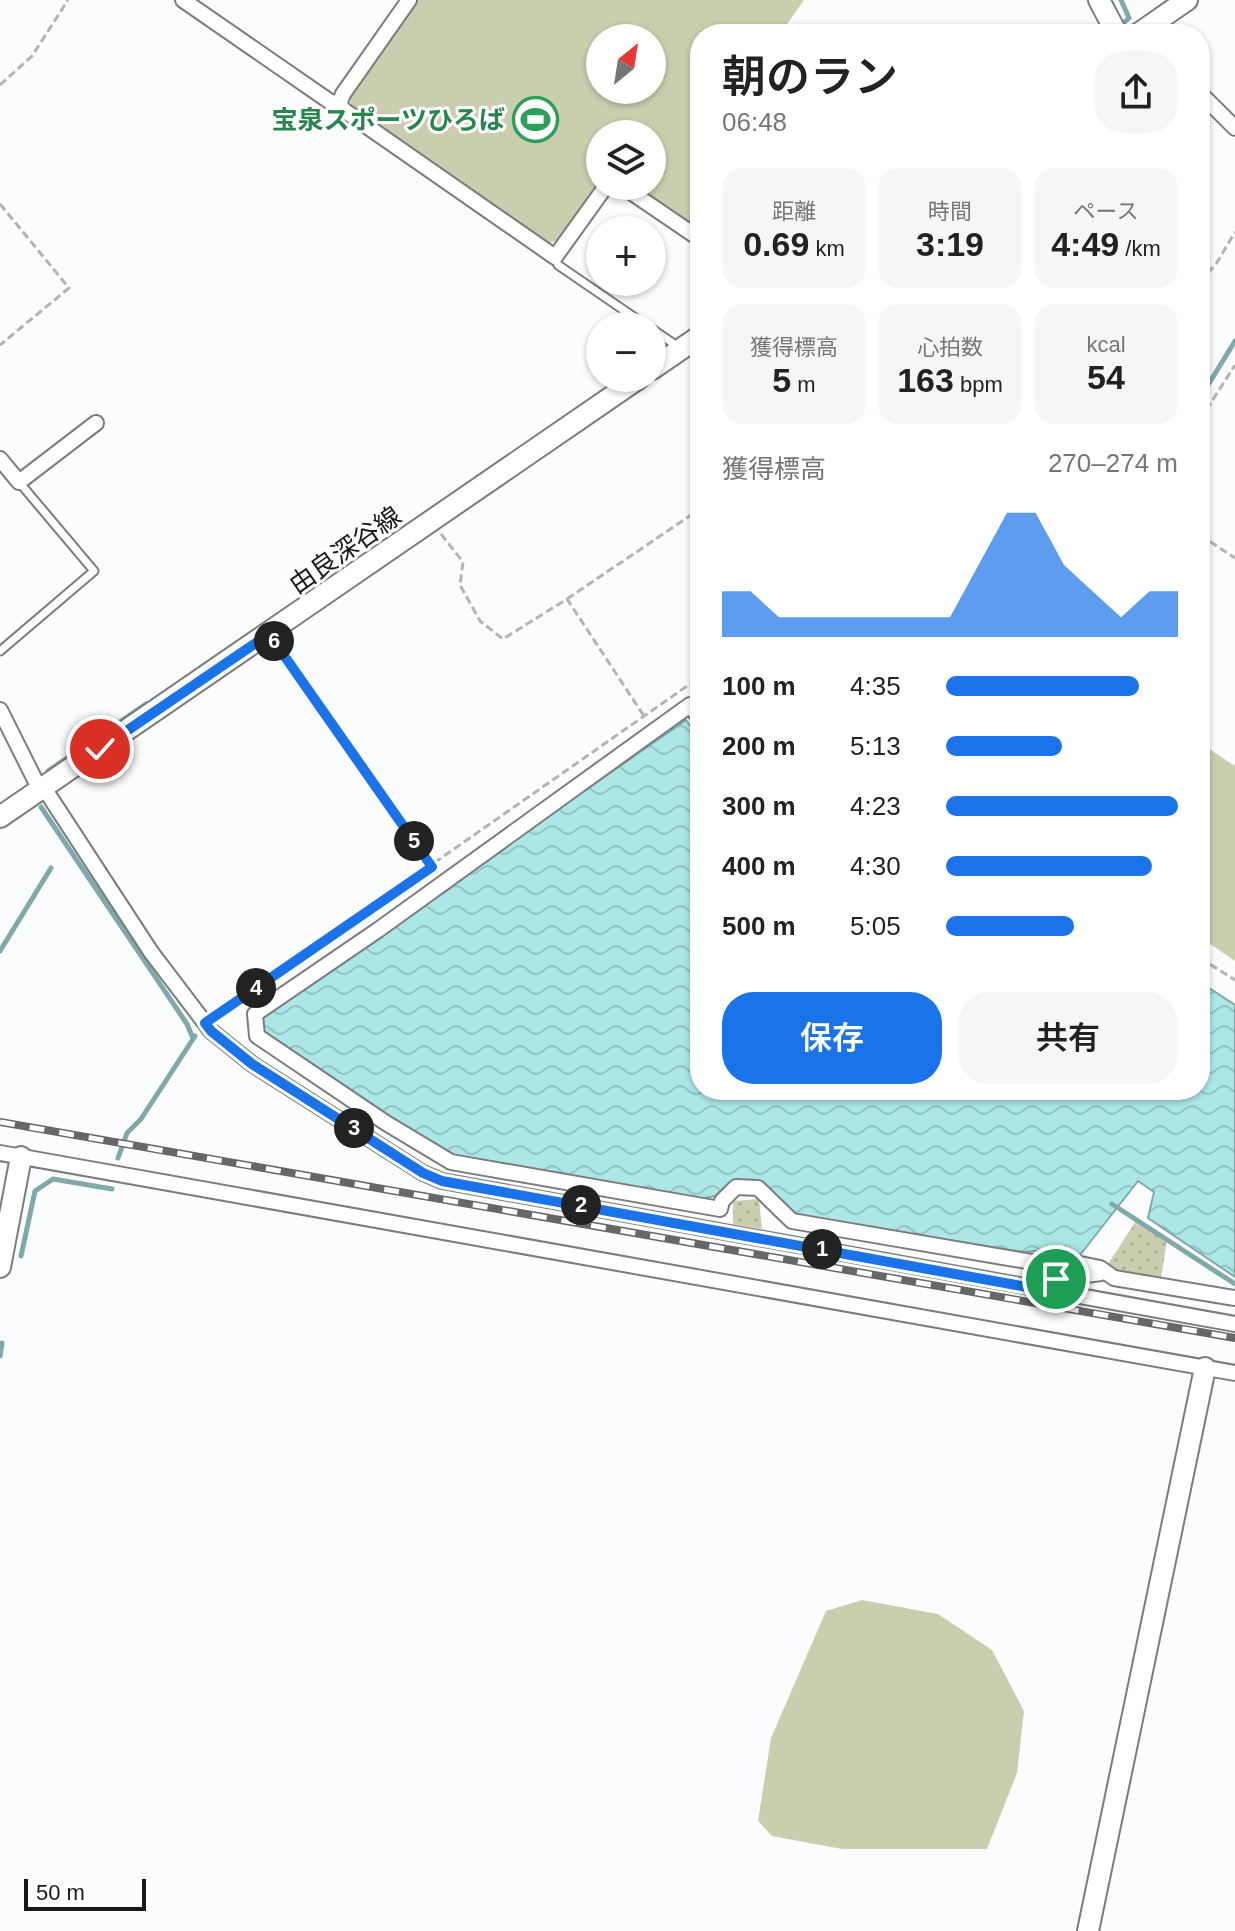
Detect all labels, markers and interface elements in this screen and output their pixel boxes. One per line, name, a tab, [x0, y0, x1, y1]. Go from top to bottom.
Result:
north arrow	[586, 24, 666, 104]
map controls	[586, 24, 666, 392]
button: share	[1094, 50, 1178, 134]
text: 朝のラン	[722, 52, 898, 101]
sports icon: 宝泉スポーツひろば	[512, 96, 560, 144]
place label: 宝泉スポーツひろば	[272, 105, 505, 135]
text: 06:48	[722, 107, 787, 137]
button: layers	[586, 120, 666, 200]
text: 距離	[772, 199, 816, 224]
text: 時間	[928, 199, 972, 224]
text: ペース	[1074, 199, 1138, 224]
button: +	[586, 216, 666, 296]
text: 0.69	[743, 225, 809, 263]
text: 3:19	[916, 225, 984, 263]
text: 4:49	[1051, 225, 1119, 263]
text: km	[809, 236, 845, 261]
text: /km	[1119, 236, 1161, 261]
button: −	[586, 312, 666, 392]
text: kcal	[1086, 332, 1126, 357]
text: 獲得標高	[750, 335, 838, 360]
text: 心拍数	[917, 335, 983, 360]
text: 54	[1087, 358, 1125, 396]
text: 5	[772, 361, 791, 399]
text: 163	[897, 361, 954, 399]
text: m	[791, 372, 816, 397]
text: bpm	[954, 372, 1003, 397]
text: 270–274 m	[1048, 448, 1178, 478]
text: 獲得標高	[722, 454, 826, 484]
street label: 由良深谷線	[283, 500, 407, 600]
pin: 6	[254, 621, 294, 661]
text: 6	[268, 628, 280, 653]
text: 100 m	[722, 671, 796, 701]
text: 4:35	[850, 671, 901, 701]
pin	[66, 715, 134, 783]
icon: check	[78, 727, 122, 771]
text: 200 m	[722, 731, 796, 761]
text: 5:13	[850, 731, 901, 761]
text: 300 m	[722, 791, 796, 821]
text: 4:23	[850, 791, 901, 821]
pin: 5	[394, 821, 434, 861]
text: 5	[408, 828, 420, 853]
text: 400 m	[722, 851, 796, 881]
text: 4:30	[850, 851, 901, 881]
text: 500 m	[722, 911, 796, 941]
text: 5:05	[850, 911, 901, 941]
pin: 4	[236, 968, 276, 1008]
text: 4	[250, 975, 262, 1000]
button: 保存	[722, 992, 942, 1084]
button: 共有	[958, 992, 1178, 1084]
pin: 3	[334, 1108, 374, 1148]
text: 3	[348, 1115, 360, 1140]
pin: 2	[561, 1185, 601, 1225]
text: 2	[575, 1192, 587, 1217]
pin: 1	[802, 1229, 842, 1269]
text: 1	[816, 1236, 828, 1261]
pin	[1022, 1245, 1090, 1313]
icon: arrive	[1034, 1257, 1078, 1301]
scale bar	[24, 1875, 146, 1911]
text: 50 m	[36, 1880, 85, 1905]

